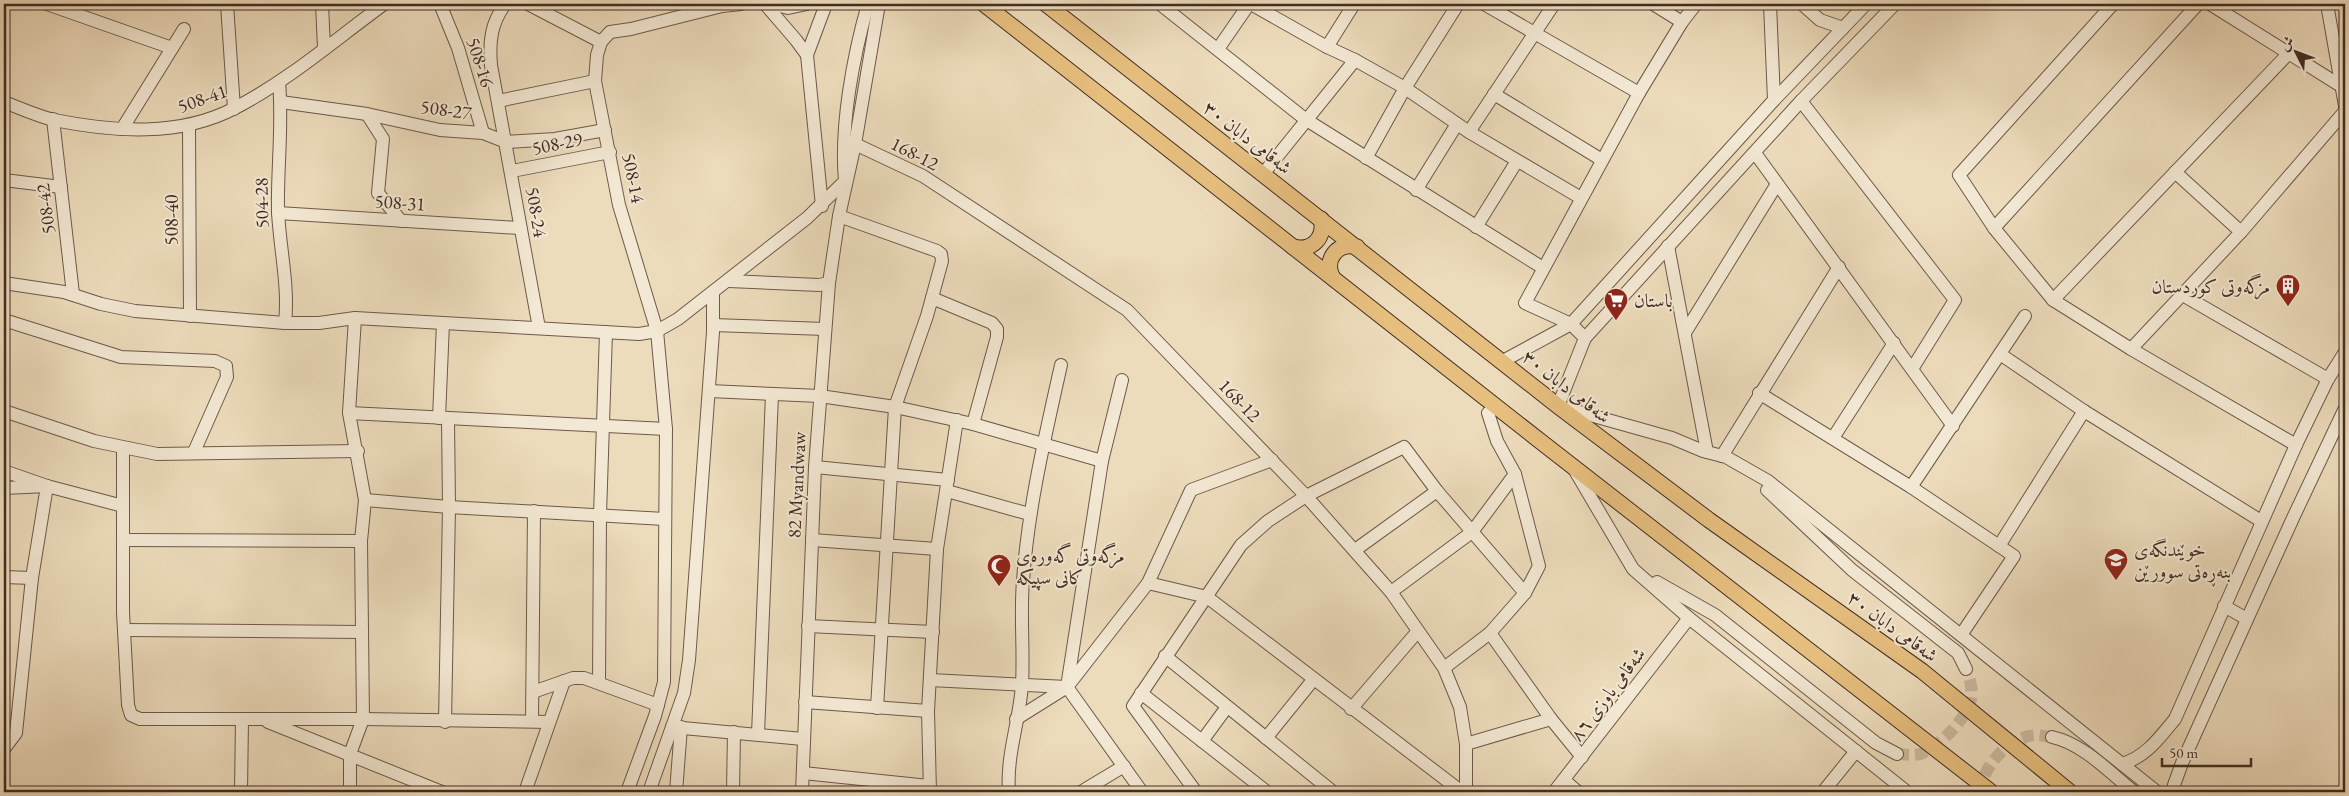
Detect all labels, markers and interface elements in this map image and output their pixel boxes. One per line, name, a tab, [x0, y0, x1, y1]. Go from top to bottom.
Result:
north arrow	[2272, 28, 2322, 78]
text: ش	[2275, 32, 2298, 54]
street label: 508-16	[461, 34, 500, 90]
street label: 508-41	[174, 78, 230, 119]
street label: 508-27	[419, 94, 474, 126]
street label: شەقامی دابان ٣٠	[1198, 95, 1297, 180]
street label: 508-29	[530, 126, 584, 161]
street label: 168-12	[886, 131, 943, 176]
street label: 508-14	[616, 151, 651, 206]
street label: 504-28	[249, 177, 274, 229]
street label: 508-42	[30, 182, 61, 236]
street label: 508-24	[520, 185, 553, 240]
street label: 508-31	[374, 188, 426, 217]
street label: 508-40	[159, 195, 184, 245]
place label: مزگەوتی کوردستان	[2151, 273, 2270, 300]
building icon: مزگەوتی کوردستان	[2275, 273, 2301, 307]
supermarket icon: باستان	[1603, 287, 1629, 321]
place label: باستان	[1634, 288, 1673, 313]
street label: شەقامی دابان ٣٠	[1517, 344, 1616, 429]
street label: 168-12	[1213, 373, 1266, 427]
street label: 82 Myandwaw	[781, 430, 812, 539]
place label: خوێندنگەی بنەڕەتی سوورێن	[2134, 537, 2231, 587]
place label: مزگەوتی گەورەی کانی سپیکە	[1016, 542, 1125, 591]
school or university icon: خوێندنگەی بنەڕەتی سوورێن	[2103, 547, 2129, 581]
mosque icon: مزگەوتی گەورەی کانی سپیکە	[986, 553, 1012, 587]
street label: شەقامی دابان ٣٠	[1843, 585, 1943, 668]
street label: شەقامی باوزی ٨٦	[1564, 642, 1651, 746]
scale bar	[2162, 736, 2250, 768]
text: 50 m	[2169, 743, 2198, 762]

